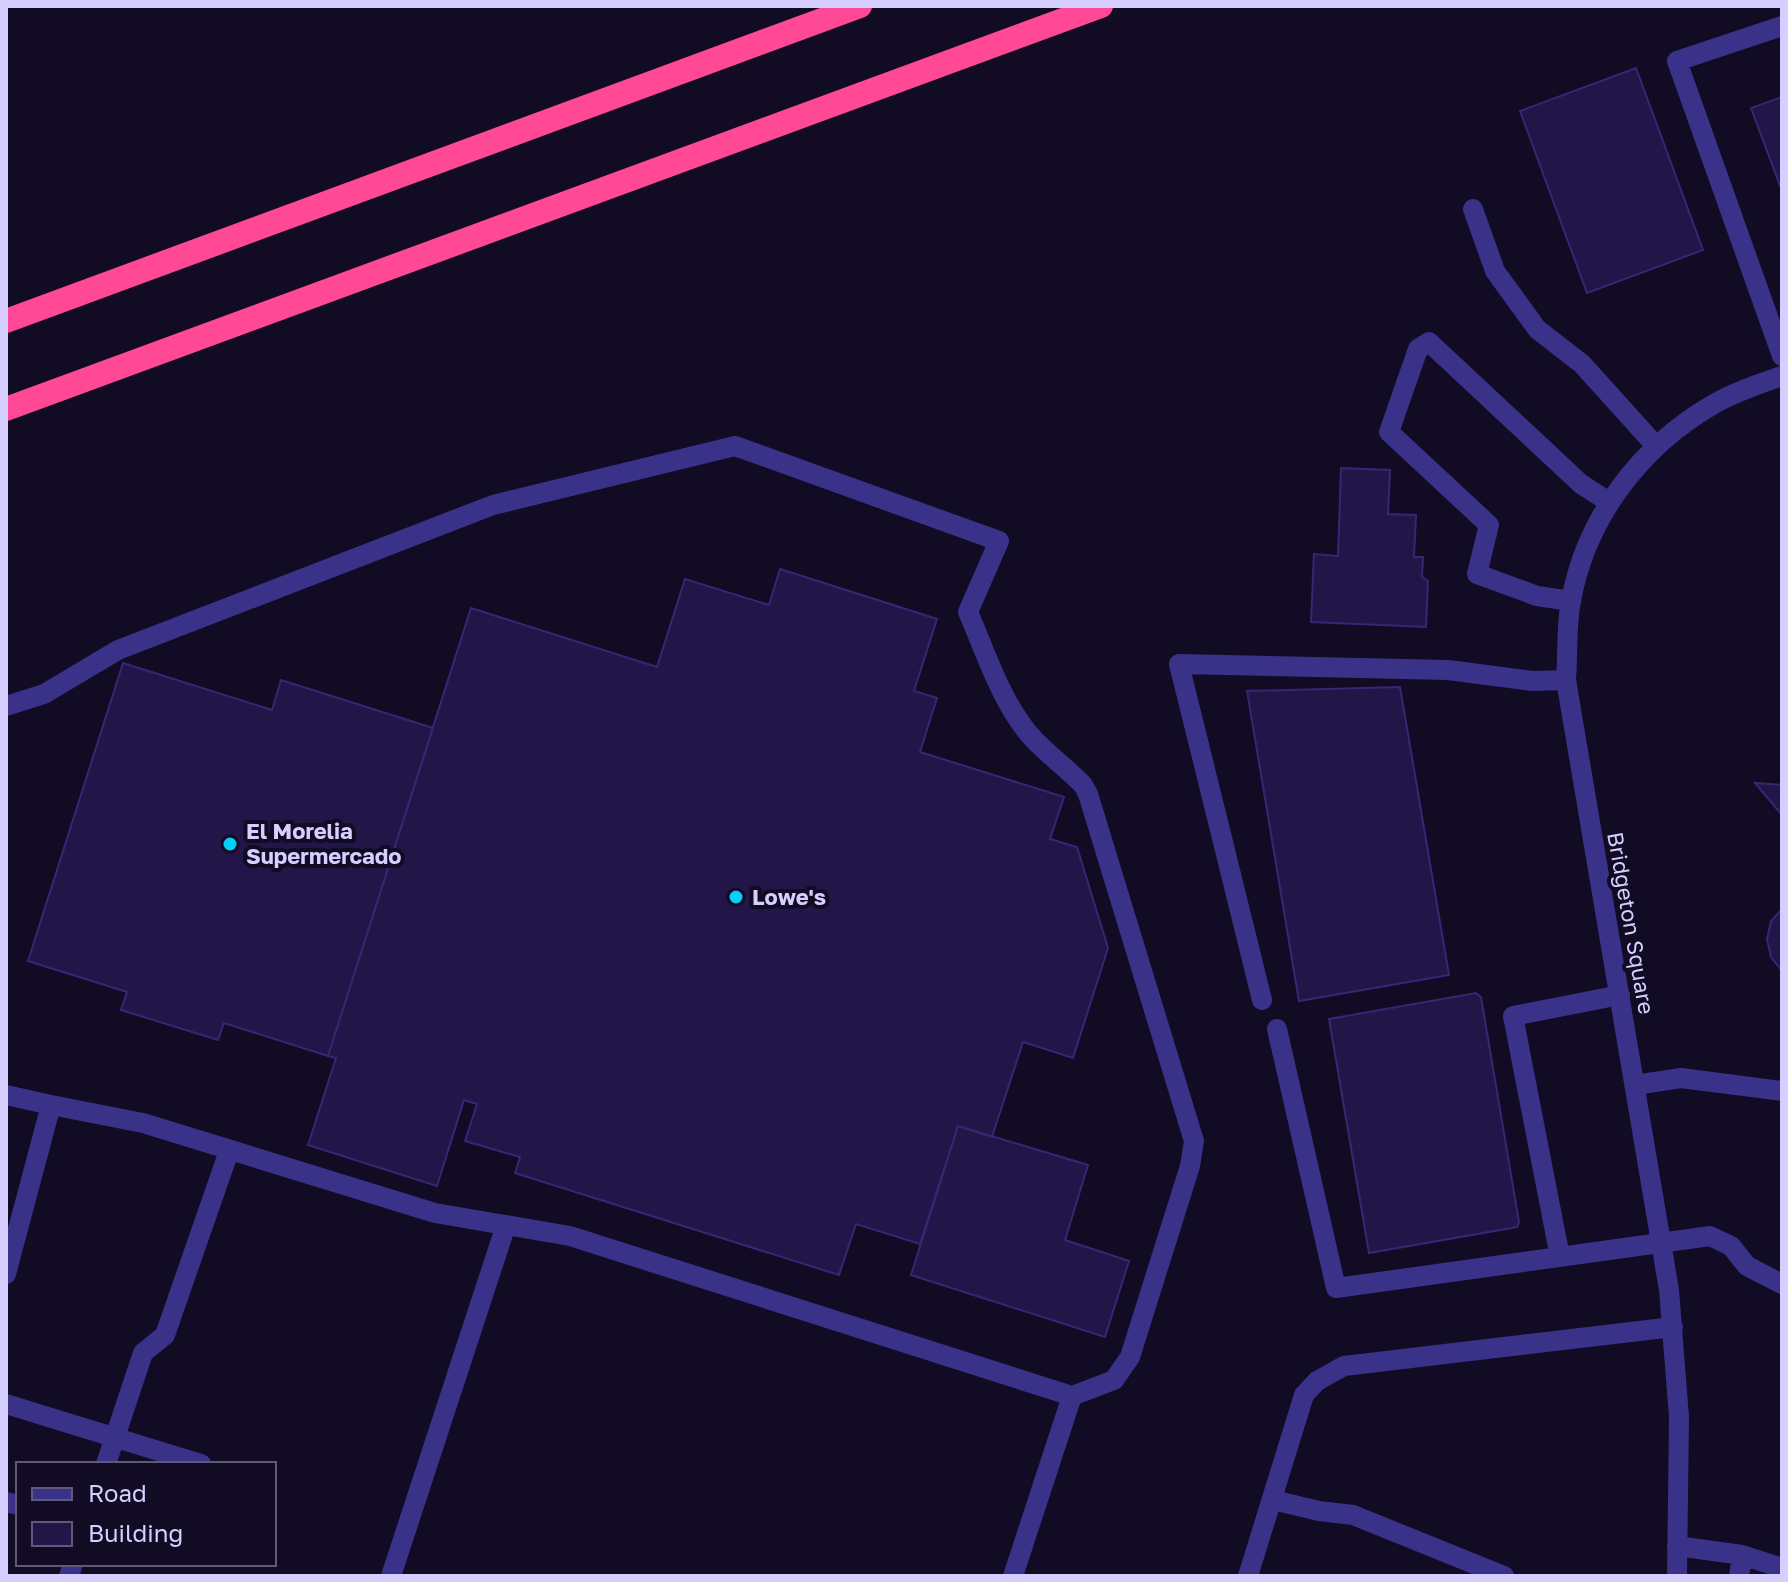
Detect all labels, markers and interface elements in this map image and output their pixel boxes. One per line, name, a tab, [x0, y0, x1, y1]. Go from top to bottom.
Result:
place label: El Morelia Supermercado	[246, 817, 402, 869]
street label: Bridgeton Square	[1602, 830, 1661, 1016]
marker: El Morelia Supermercado	[221, 835, 239, 853]
place label: Lowe's	[752, 883, 826, 910]
marker: Lowe's	[727, 888, 745, 906]
legend	[16, 1462, 276, 1566]
text: Road	[88, 1478, 147, 1507]
text: Building	[88, 1518, 183, 1547]

